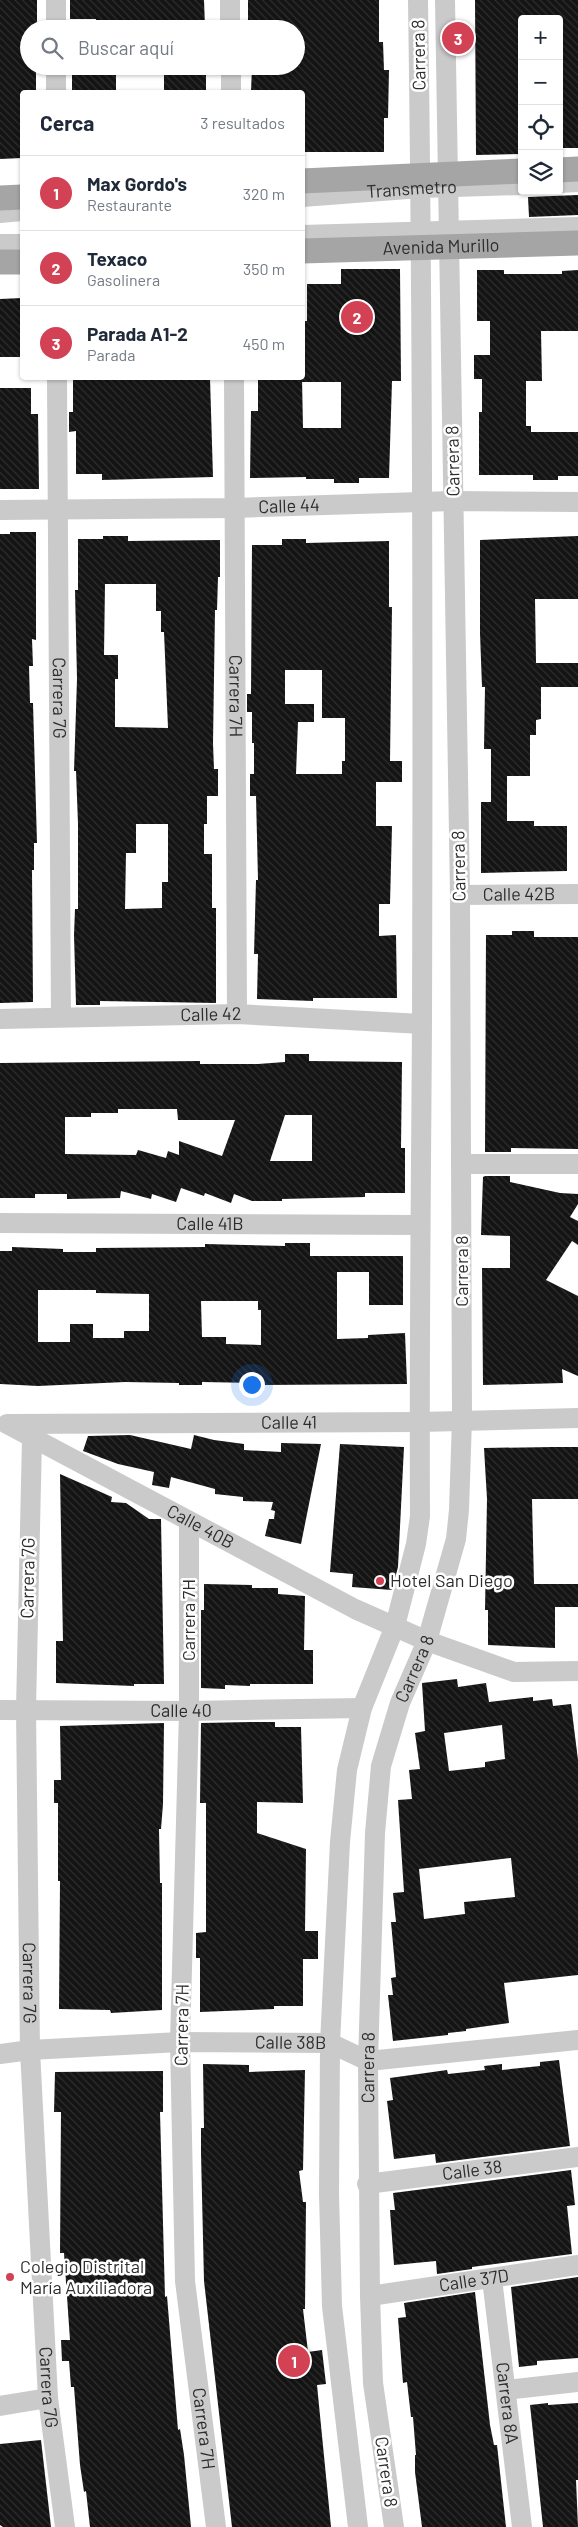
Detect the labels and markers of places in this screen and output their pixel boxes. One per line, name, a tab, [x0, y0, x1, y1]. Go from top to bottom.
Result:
pin: 3	[442, 19, 474, 57]
pin: 2	[341, 298, 373, 336]
place label: Hotel San Diego	[390, 1569, 513, 1591]
marker: Hotel San Diego	[374, 1575, 386, 1587]
place label: Colegio Distrital María Auxiliadora	[20, 2255, 152, 2298]
marker: Colegio Distrital María Auxiliadora	[4, 2271, 16, 2283]
pin: 1	[278, 2342, 310, 2380]

